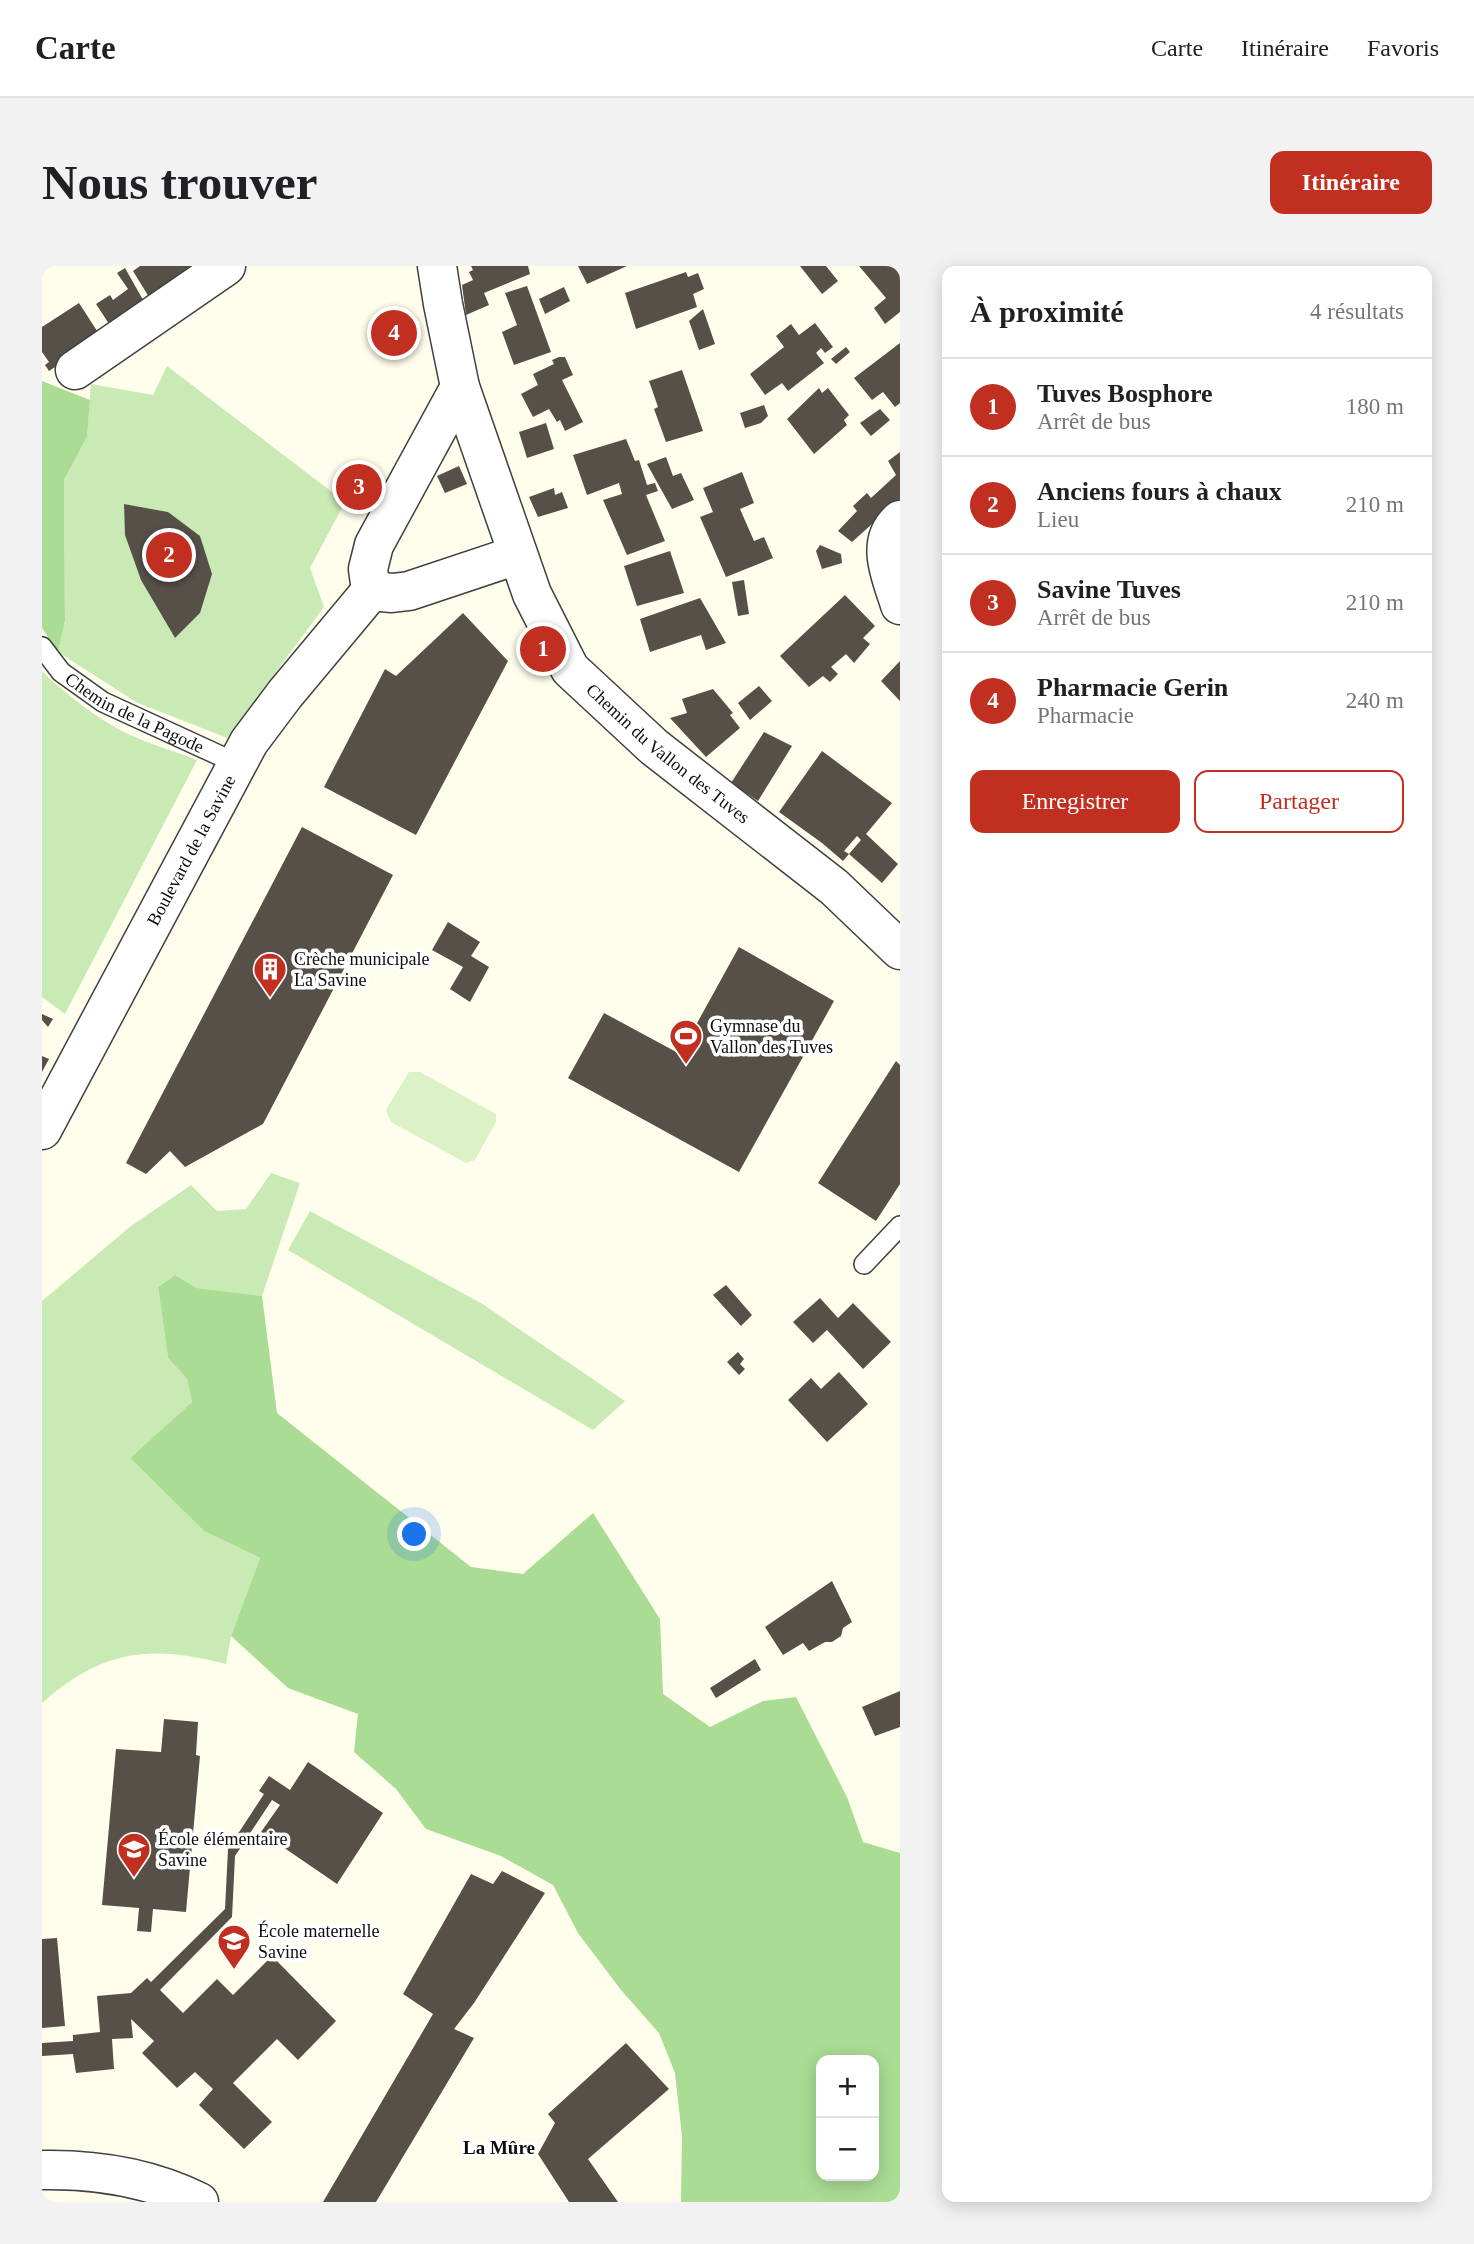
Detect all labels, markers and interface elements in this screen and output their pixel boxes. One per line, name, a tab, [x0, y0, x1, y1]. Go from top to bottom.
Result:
text: Carte	[35, 30, 116, 66]
text: Carte	[1151, 35, 1203, 61]
text: Itinéraire	[1241, 35, 1329, 61]
text: Favoris	[1367, 35, 1439, 61]
button: Itinéraire	[1270, 151, 1432, 214]
text: Nous trouver	[42, 155, 317, 210]
text: À proximité	[970, 295, 1124, 328]
text: 4 résultats	[1310, 299, 1404, 324]
pin: 4	[371, 307, 417, 359]
text: Tuves Bosphore	[1037, 379, 1213, 408]
text: 1	[987, 394, 999, 419]
text: 180 m	[1346, 394, 1404, 419]
text: Arrêt de bus	[1037, 409, 1151, 434]
pin: 3	[336, 461, 382, 513]
text: Anciens fours à chaux	[1037, 477, 1282, 506]
text: 2	[987, 492, 999, 517]
text: 210 m	[1346, 492, 1404, 517]
text: Lieu	[1037, 507, 1079, 532]
pin: 2	[146, 529, 192, 581]
text: Savine Tuves	[1037, 575, 1181, 604]
text: 3	[987, 590, 999, 615]
text: 210 m	[1346, 590, 1404, 615]
text: Arrêt de bus	[1037, 605, 1151, 630]
pin: 1	[520, 623, 566, 675]
street label: Chemin de la Pagode	[62, 668, 207, 757]
text: Pharmacie Gerin	[1037, 673, 1228, 702]
street label: Chemin du Vallon des Tuves	[582, 679, 754, 828]
text: 4	[987, 688, 999, 713]
text: 240 m	[1346, 688, 1404, 713]
text: Pharmacie	[1037, 703, 1134, 728]
button: Enregistrer	[970, 770, 1180, 833]
button: Partager	[1194, 770, 1404, 833]
street label: Boulevard de la Savine	[143, 772, 239, 929]
place label: Crèche municipale La Savine	[294, 949, 429, 990]
building icon: Crèche municipale La Savine	[251, 950, 289, 999]
place label: Gymnase du Vallon des Tuves	[710, 1016, 833, 1057]
sports icon: Gymnase du Vallon des Tuves	[667, 1017, 705, 1066]
your location	[397, 1517, 431, 1551]
place label: École élémentaire Savine	[158, 1828, 287, 1870]
school or university icon: École élémentaire Savine	[115, 1830, 153, 1879]
place label: École maternelle Savine	[258, 1920, 379, 1962]
school or university icon: École maternelle Savine	[215, 1922, 253, 1971]
map controls	[816, 2055, 879, 2181]
button: +	[816, 2055, 879, 2118]
button: −	[816, 2118, 879, 2181]
district label: La Mûre	[463, 2137, 535, 2158]

